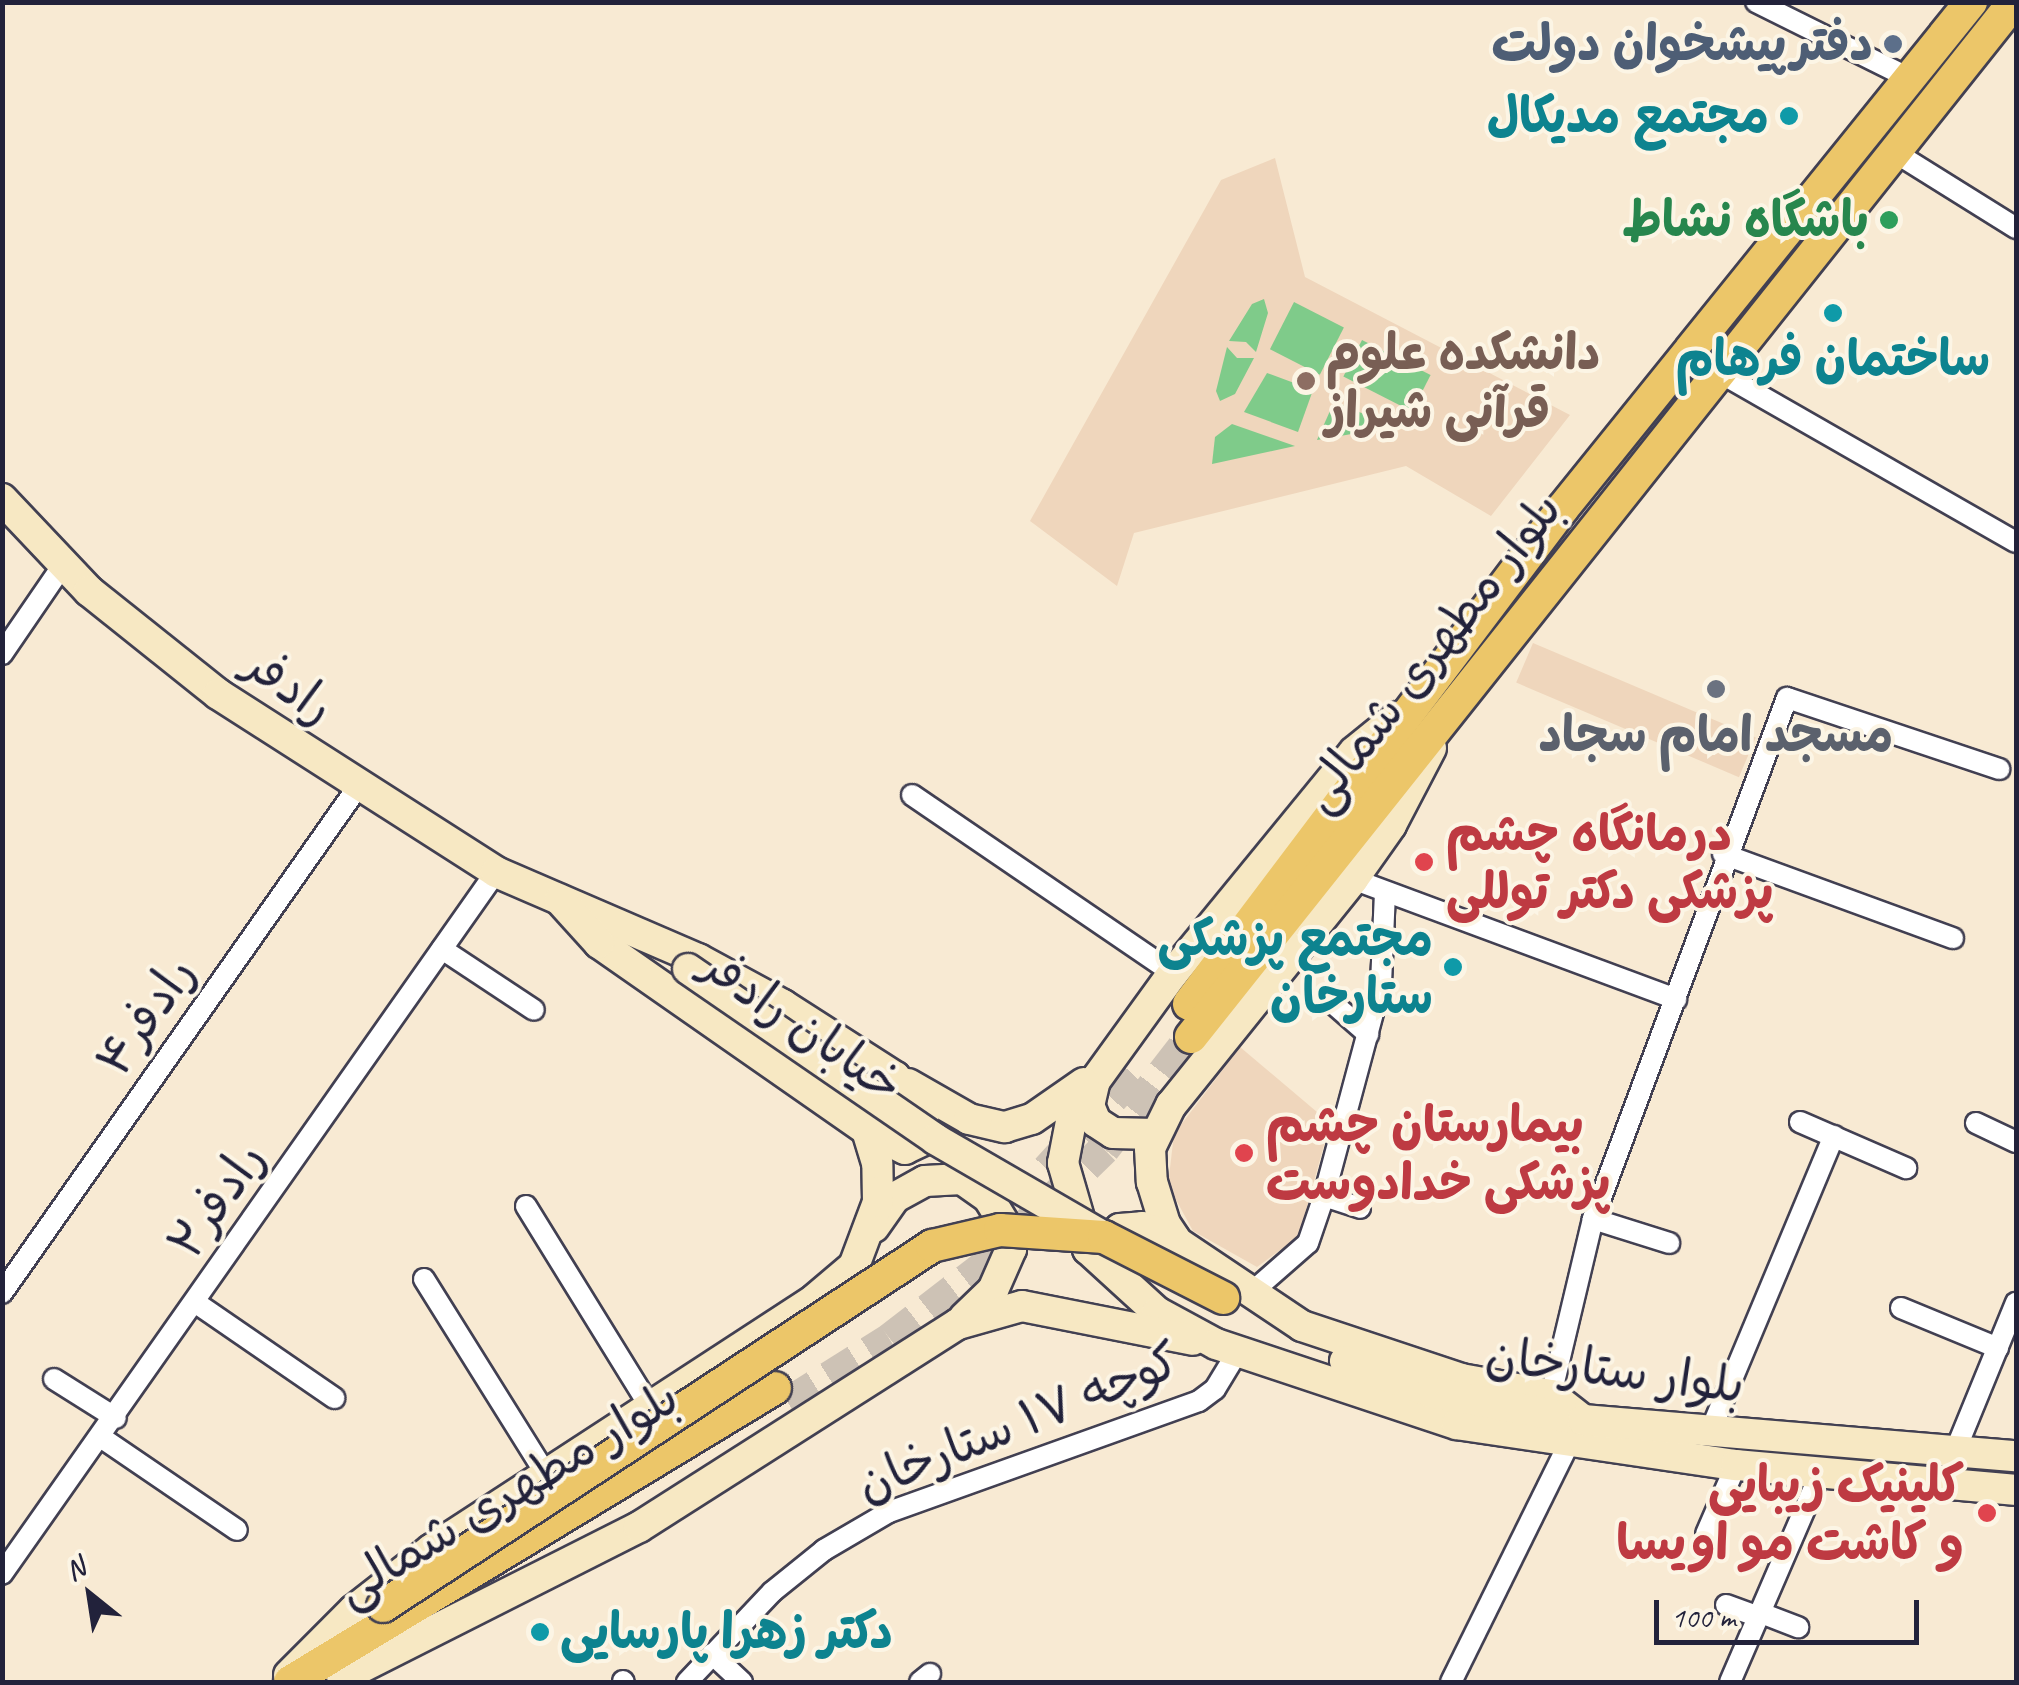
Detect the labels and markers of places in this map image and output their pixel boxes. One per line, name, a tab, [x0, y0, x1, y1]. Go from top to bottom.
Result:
place label: دفترپیشخوان دولت	[1492, 14, 1873, 74]
marker: دفترپیشخوان دولت	[1882, 33, 1904, 55]
place label: مجتمع مدیکال	[1487, 86, 1769, 146]
marker: مجتمع مدیکال	[1778, 105, 1800, 127]
place label: باشگاه نشاط	[1622, 190, 1869, 250]
marker: باشگاه نشاط	[1878, 209, 1900, 231]
marker: ساختمان فرهام	[1822, 302, 1844, 324]
place label: دانشکده علوم قرآنی شیراز	[1326, 322, 1600, 440]
place label: ساختمان فرهام	[1676, 329, 1990, 389]
marker: دانشکده علوم قرآنی شیراز	[1295, 370, 1317, 392]
marker: مسجد امام سجاد	[1705, 678, 1727, 700]
place label: مسجد امام سجاد	[1539, 705, 1893, 765]
place label: درمانگاه چشم پزشكی دكتر توللی	[1446, 803, 1774, 920]
marker: درمانگاه چشم پزشكی دكتر توللی	[1411, 849, 1437, 875]
place label: مجتمع پزشکی ستارخان	[1158, 908, 1433, 1026]
marker: مجتمع پزشکی ستارخان	[1442, 956, 1464, 978]
place label: بیمارستان چشم پزشکی خدادوست	[1266, 1094, 1611, 1212]
marker: بیمارستان چشم پزشکی خدادوست	[1231, 1140, 1257, 1166]
place label: کلینیک زیبایی و کاشت مو اویسا	[1616, 1454, 1964, 1572]
marker: کلینیک زیبایی و کاشت مو اویسا	[1974, 1500, 2000, 1526]
place label: دکتر زهرا پارسایی	[560, 1602, 893, 1662]
marker: دکتر زهرا پارسایی	[529, 1621, 551, 1643]

